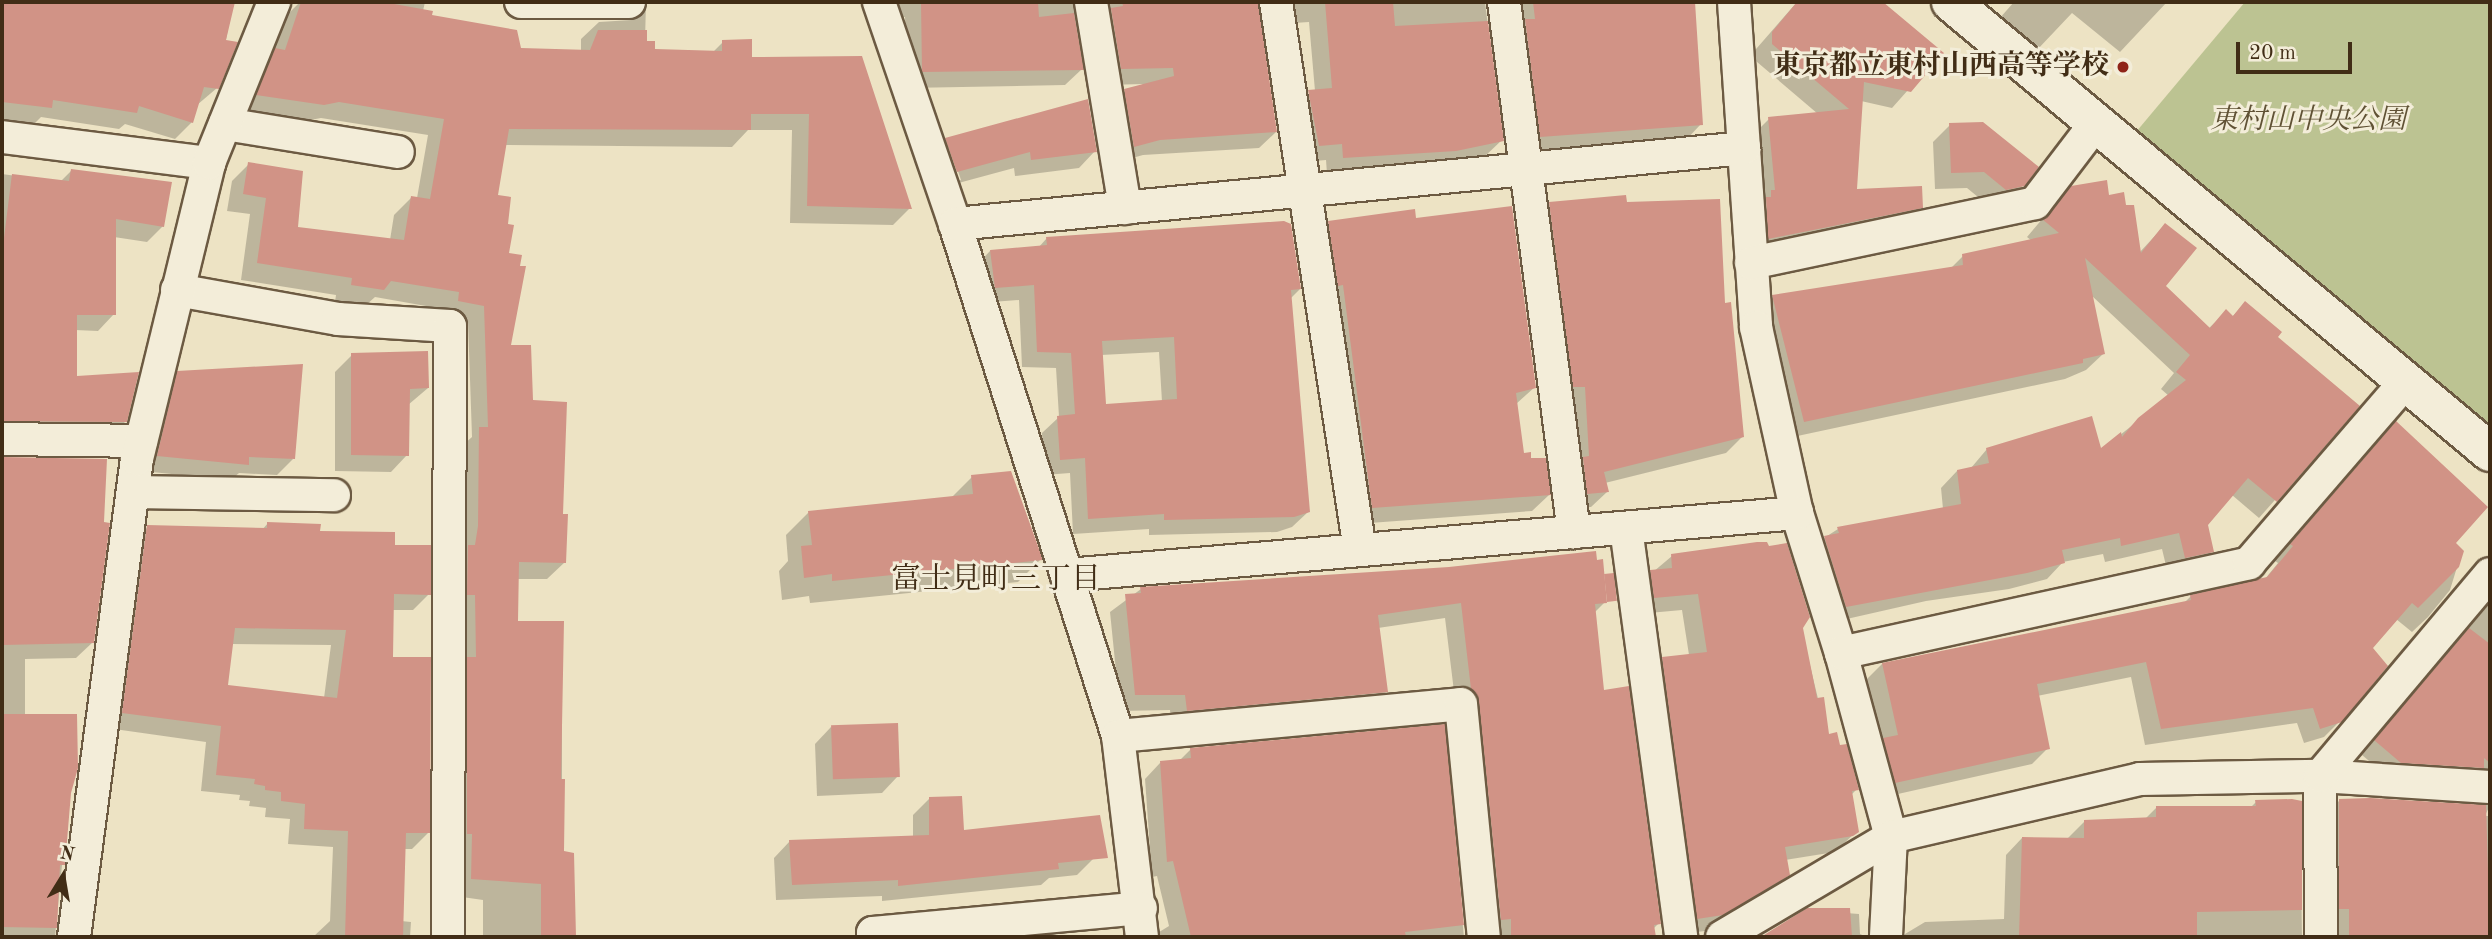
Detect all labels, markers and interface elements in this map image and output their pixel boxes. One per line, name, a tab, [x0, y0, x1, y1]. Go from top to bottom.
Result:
scale bar	[2240, 28, 2356, 72]
text: 20 m	[2249, 43, 2296, 64]
place label: 東京都立東村山西高等学校	[1773, 50, 2109, 84]
marker: 東京都立東村山西高等学校	[2115, 59, 2131, 75]
park label: 東村山中央公園	[2210, 104, 2406, 138]
district label: 富士見町三丁目	[891, 562, 1101, 598]
north arrow	[28, 841, 98, 911]
text: N	[58, 844, 76, 866]

